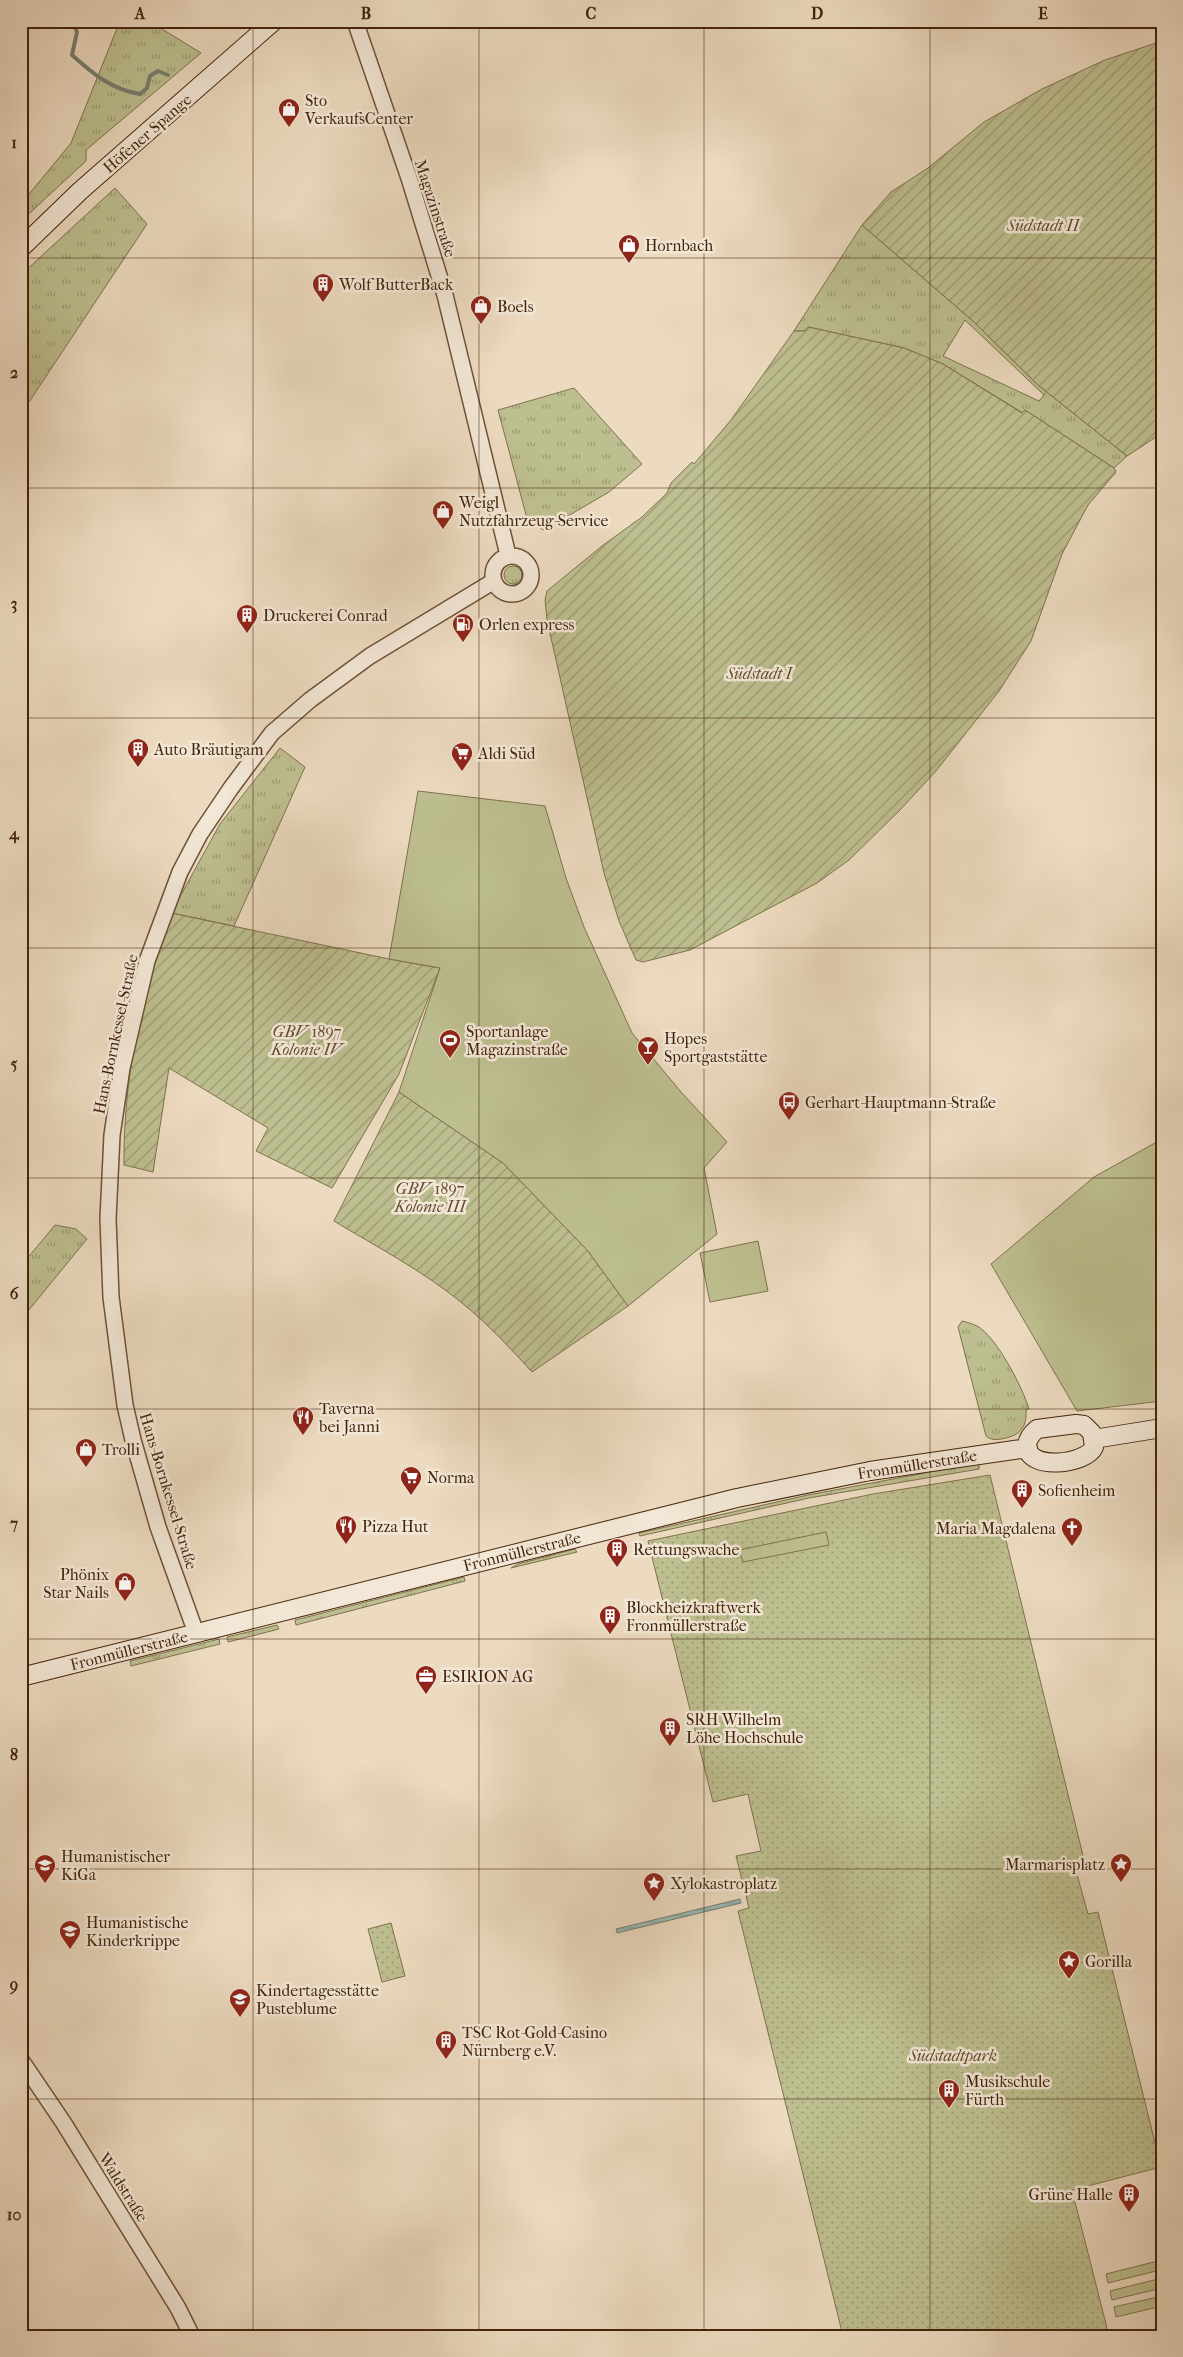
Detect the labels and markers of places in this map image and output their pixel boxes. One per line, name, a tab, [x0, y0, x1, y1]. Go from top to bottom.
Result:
place label: Sto VerkaufsCenter	[304, 91, 413, 128]
shop icon: Sto VerkaufsCenter	[277, 97, 301, 128]
shop icon: Hornbach	[617, 233, 641, 264]
place label: Hornbach	[645, 236, 713, 255]
building icon: Wolf ButterBack	[311, 272, 335, 303]
place label: Wolf ButterBack	[338, 275, 454, 294]
shop icon: Boels	[469, 294, 493, 325]
place label: Boels	[497, 297, 534, 316]
place label: Weigl Nutzfahrzeug-Service	[458, 493, 608, 530]
shop icon: Weigl Nutzfahrzeug-Service	[431, 499, 455, 530]
building icon: Druckerei Conrad	[235, 603, 259, 634]
place label: Druckerei Conrad	[263, 606, 388, 625]
fuel station icon: Orlen express	[451, 612, 475, 643]
place label: Orlen express	[479, 615, 575, 634]
building icon: Auto Bräutigam	[126, 737, 150, 768]
place label: Auto Bräutigam	[153, 740, 264, 759]
supermarket icon: Aldi Süd	[450, 741, 474, 772]
place label: Aldi Süd	[477, 744, 536, 763]
place label: Sportanlage Magazinstraße	[466, 1022, 568, 1059]
sports icon: Sportanlage Magazinstraße	[438, 1028, 462, 1059]
place label: Hopes Sportgaststätte	[664, 1029, 768, 1066]
bar icon: Hopes Sportgaststätte	[636, 1035, 660, 1066]
bus stop icon: Gerhart-Hauptmann-Straße	[777, 1090, 801, 1121]
place label: Gerhart-Hauptmann-Straße	[805, 1093, 996, 1112]
place label: Taverna bei Janni	[318, 1399, 380, 1436]
restaurant icon: Taverna bei Janni	[291, 1405, 315, 1436]
shop icon: Trolli	[74, 1437, 98, 1468]
place label: Trolli	[102, 1440, 140, 1459]
supermarket icon: Norma	[399, 1465, 423, 1496]
place label: Norma	[427, 1468, 475, 1487]
building icon: Sofienheim	[1010, 1478, 1034, 1509]
place label: Sofienheim	[1038, 1481, 1116, 1500]
restaurant icon: Pizza Hut	[334, 1514, 358, 1545]
church icon: Maria Magdalena	[1060, 1516, 1084, 1547]
place label: Pizza Hut	[362, 1517, 429, 1536]
place label: Maria Magdalena	[936, 1519, 1057, 1538]
building icon: Rettungswache	[605, 1537, 629, 1568]
place label: Rettungswache	[633, 1540, 740, 1559]
place label: Phönix Star Nails	[43, 1565, 110, 1602]
shop icon: Phönix Star Nails	[113, 1571, 137, 1602]
place label: Blockheizkraftwerk Fronmüllerstraße	[626, 1598, 761, 1635]
building icon: Blockheizkraftwerk Fronmüllerstraße	[598, 1604, 622, 1635]
office icon: ESIRION AG	[414, 1664, 438, 1695]
place label: ESIRION AG	[442, 1667, 533, 1686]
place label: SRH Wilhelm Löhe Hochschule	[686, 1710, 804, 1747]
building icon: SRH Wilhelm Löhe Hochschule	[658, 1716, 682, 1747]
place label: Humanistischer KiGa	[61, 1847, 170, 1884]
place icon: Marmarisplatz	[1109, 1852, 1133, 1883]
school or university icon: Humanistischer KiGa	[33, 1853, 57, 1884]
place label: Marmarisplatz	[1005, 1855, 1105, 1874]
place icon: Xylokastroplatz	[642, 1871, 666, 1902]
place label: Xylokastroplatz	[670, 1874, 777, 1893]
place label: Humanistische Kinderkrippe	[86, 1913, 188, 1950]
school or university icon: Humanistische Kinderkrippe	[58, 1919, 82, 1950]
place icon: Gorilla	[1057, 1949, 1081, 1980]
place label: Gorilla	[1085, 1952, 1133, 1971]
place label: Kindertagesstätte Pusteblume	[256, 1981, 379, 2018]
school or university icon: Kindertagesstätte Pusteblume	[228, 1987, 252, 2018]
place label: TSC Rot-Gold-Casino Nürnberg e.V.	[462, 2023, 607, 2060]
building icon: TSC Rot-Gold-Casino Nürnberg e.V.	[434, 2029, 458, 2060]
place label: Musikschule Fürth	[965, 2072, 1050, 2109]
building icon: Musikschule Fürth	[937, 2078, 961, 2109]
building icon: Grüne Halle	[1117, 2182, 1141, 2213]
place label: Grüne Halle	[1029, 2185, 1113, 2204]

